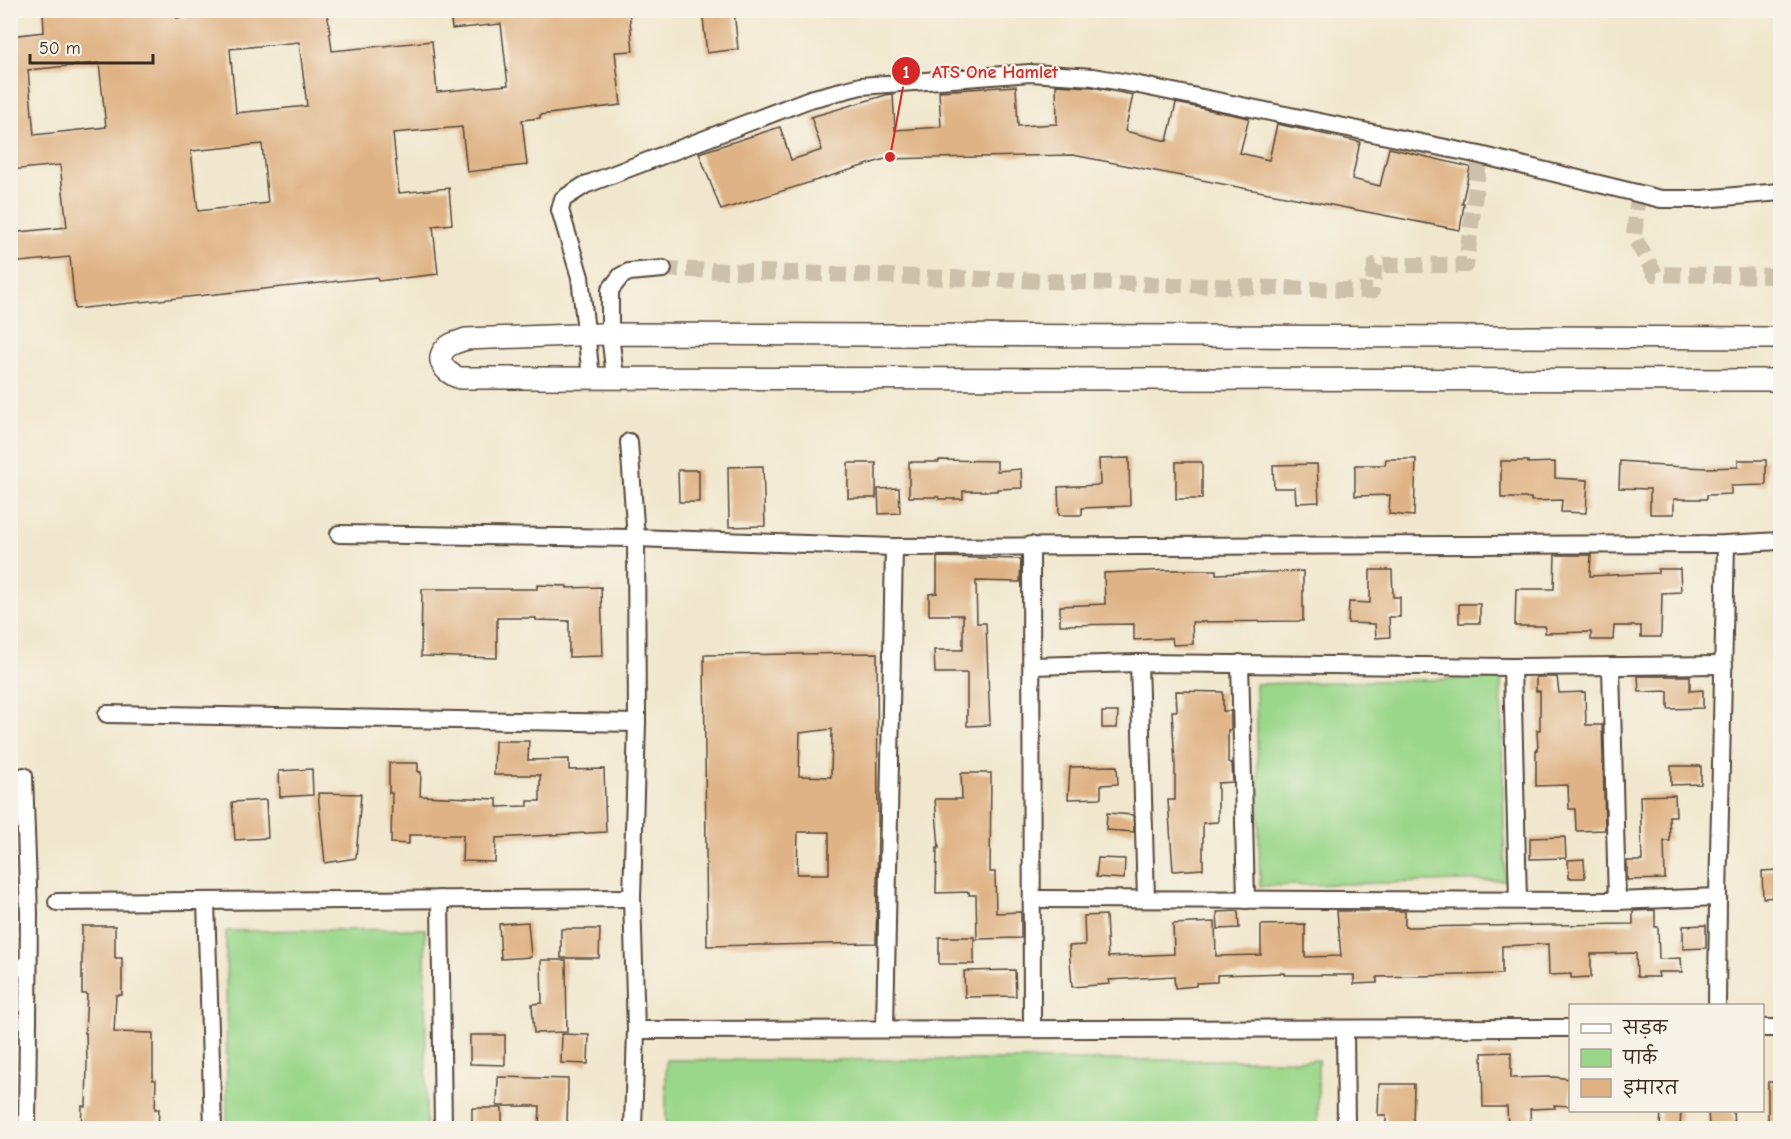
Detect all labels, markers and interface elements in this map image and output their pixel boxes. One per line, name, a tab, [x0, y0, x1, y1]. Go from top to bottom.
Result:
scale bar	[30, 27, 153, 65]
text: 50 m	[39, 38, 81, 59]
callout: ATS One Hamlet	[891, 53, 1070, 89]
text: 1	[902, 62, 910, 83]
text: ATS One Hamlet	[932, 62, 1059, 83]
legend	[1569, 1004, 1764, 1112]
text: सड़क	[1622, 1018, 1668, 1039]
text: पार्क	[1622, 1044, 1658, 1069]
text: इमारत	[1623, 1078, 1679, 1099]

